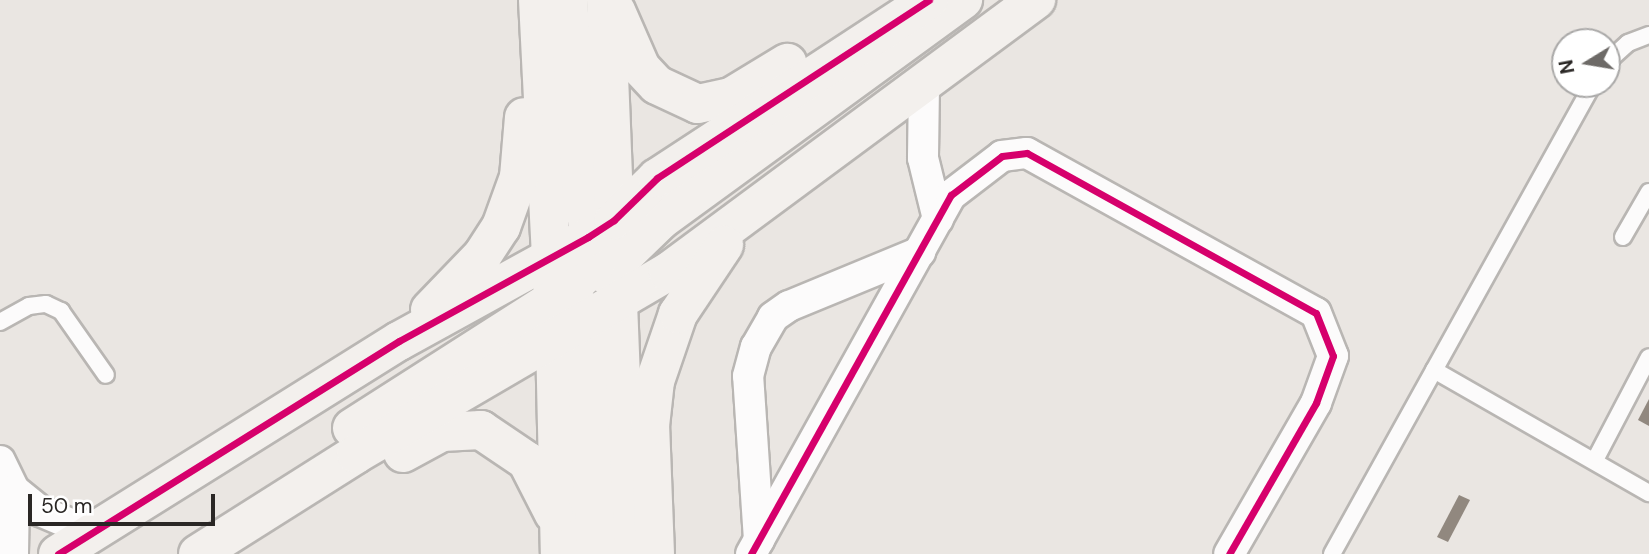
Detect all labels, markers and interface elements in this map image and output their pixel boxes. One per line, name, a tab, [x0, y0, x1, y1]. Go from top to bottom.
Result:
north arrow	[1551, 28, 1621, 98]
text: N	[1553, 58, 1580, 76]
scale bar	[32, 480, 219, 524]
text: 50 m	[41, 492, 92, 520]

